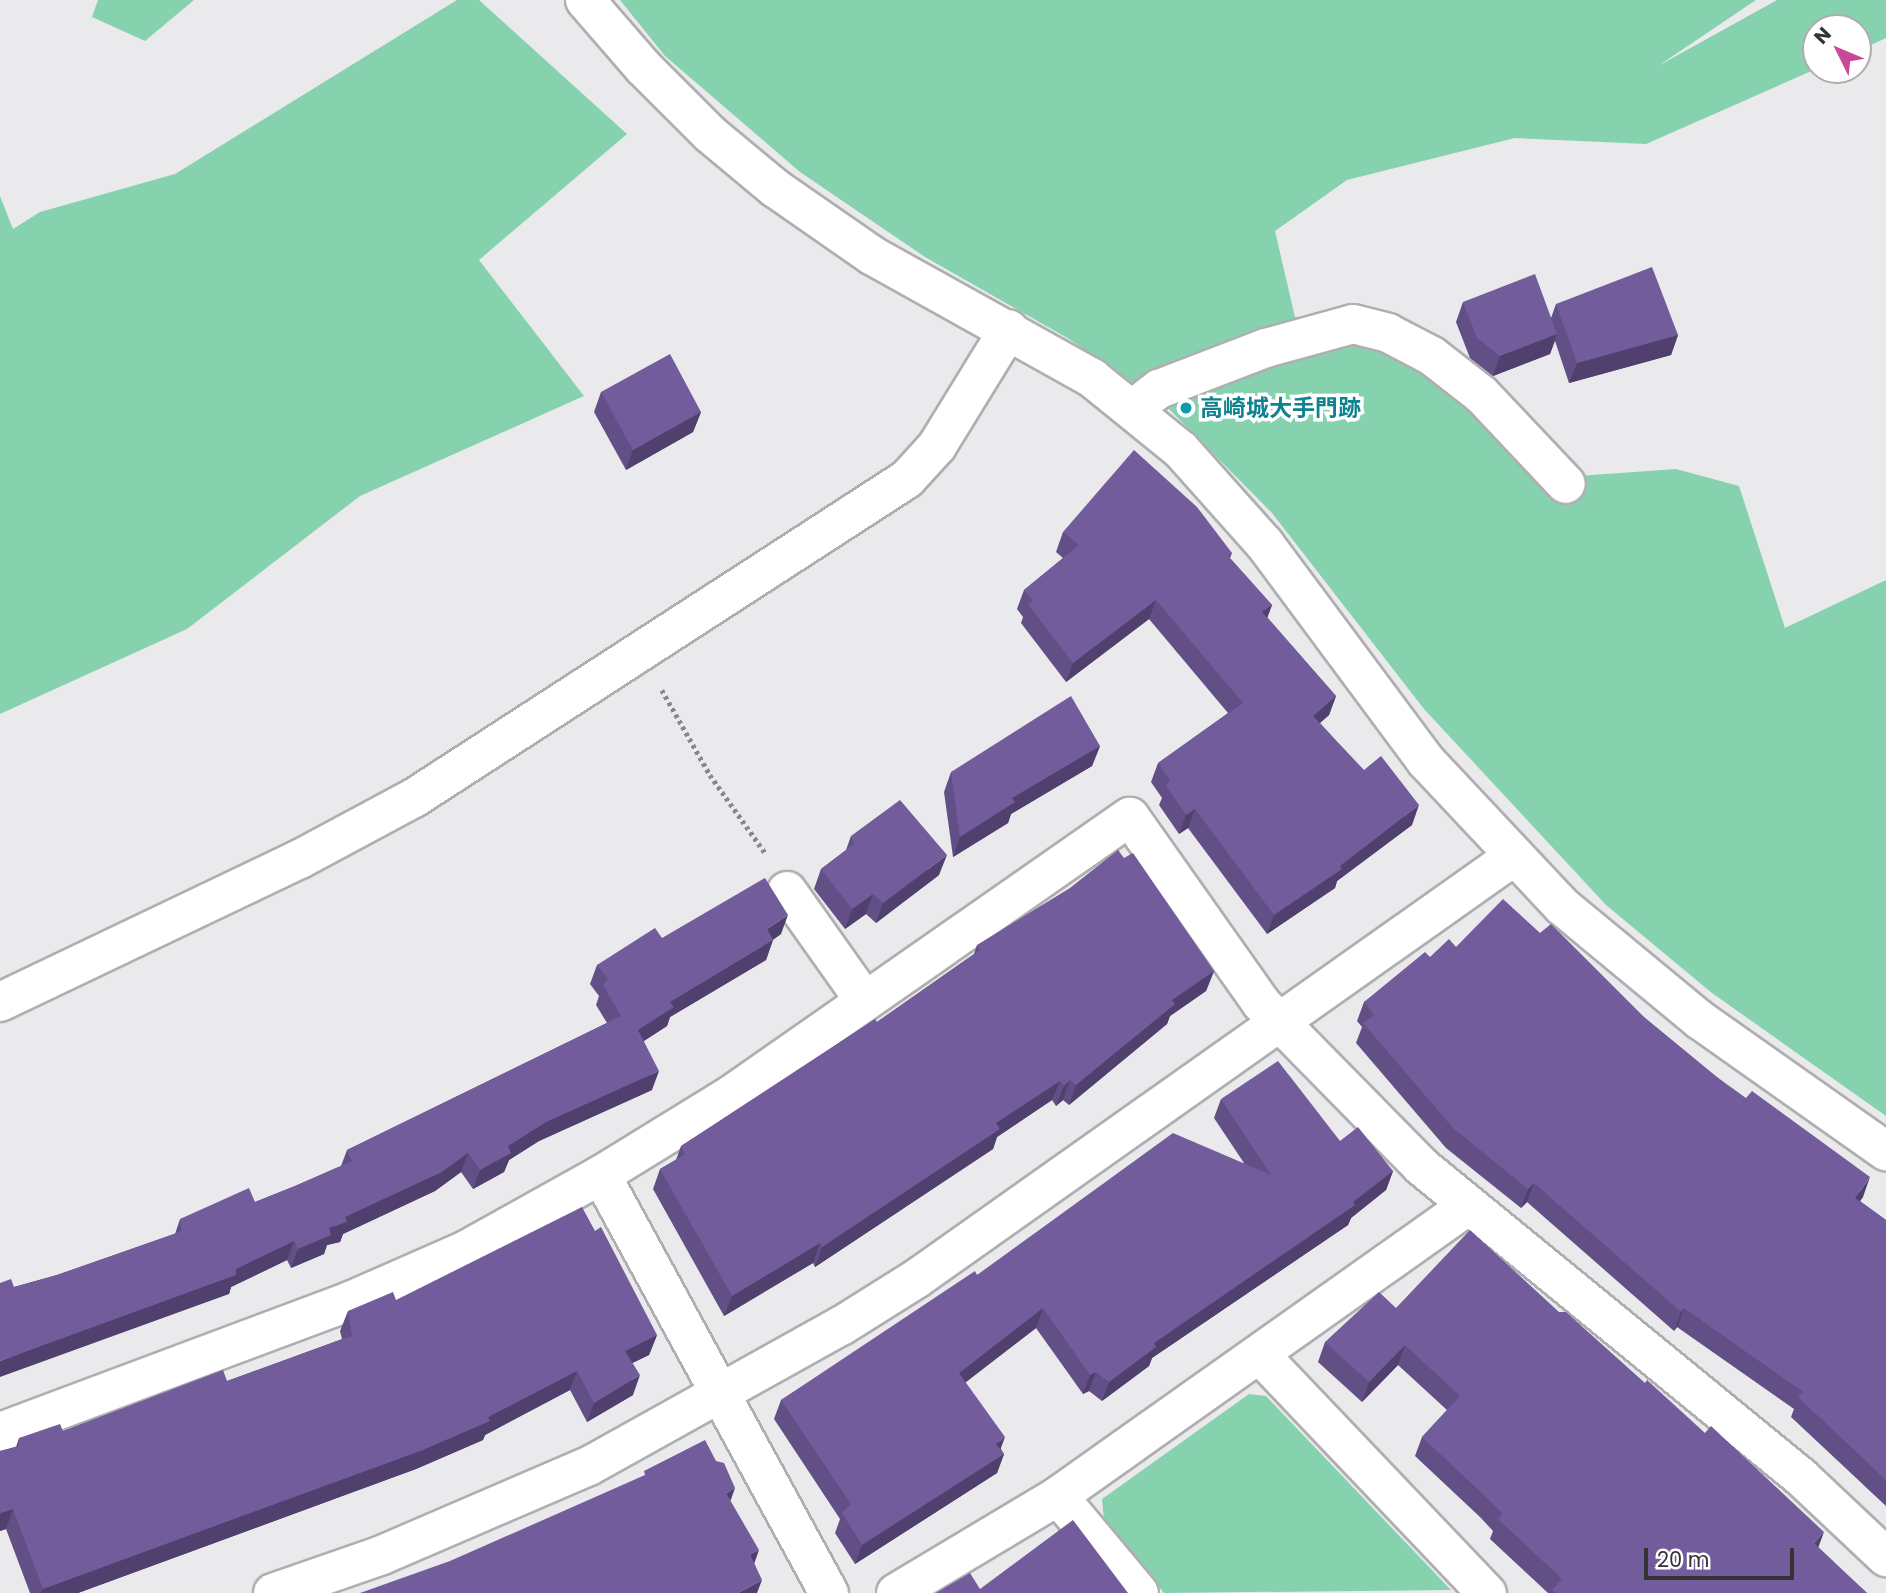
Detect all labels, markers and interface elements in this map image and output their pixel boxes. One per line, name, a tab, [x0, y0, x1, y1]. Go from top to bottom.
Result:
north arrow	[1802, 14, 1872, 84]
text: N	[1808, 21, 1837, 50]
place label: 高崎城大手門跡	[1200, 394, 1361, 422]
marker: 高崎城大手門跡	[1178, 400, 1194, 416]
scale bar	[1648, 1534, 1798, 1578]
text: 20 m	[1657, 1545, 1710, 1574]

